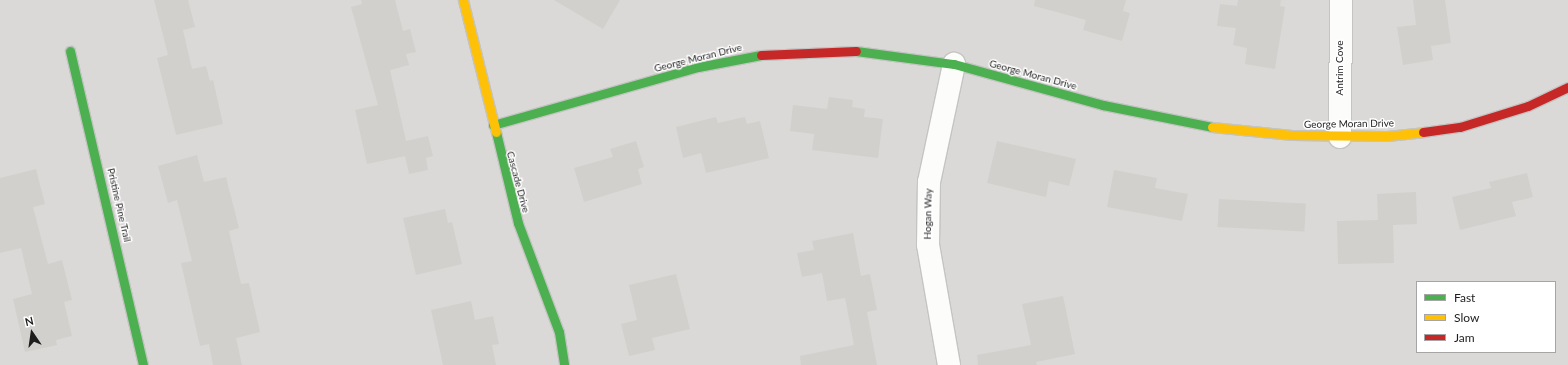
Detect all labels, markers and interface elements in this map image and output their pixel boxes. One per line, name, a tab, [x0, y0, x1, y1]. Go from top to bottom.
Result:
street label: Antrim Cove	[1334, 40, 1346, 96]
street label: George Moran Drive	[653, 41, 743, 75]
street label: George Moran Drive	[988, 58, 1078, 92]
street label: George Moran Drive	[1304, 117, 1394, 131]
street label: Cascade Drive	[504, 150, 532, 214]
street label: Pristine Pine Trail	[105, 167, 133, 243]
street label: Hogan Way	[922, 188, 934, 240]
legend	[1416, 281, 1556, 353]
text: Fast	[1454, 290, 1475, 305]
text: Slow	[1454, 310, 1479, 325]
north arrow	[12, 313, 52, 353]
text: N	[24, 314, 35, 328]
text: Jam	[1454, 330, 1475, 345]

